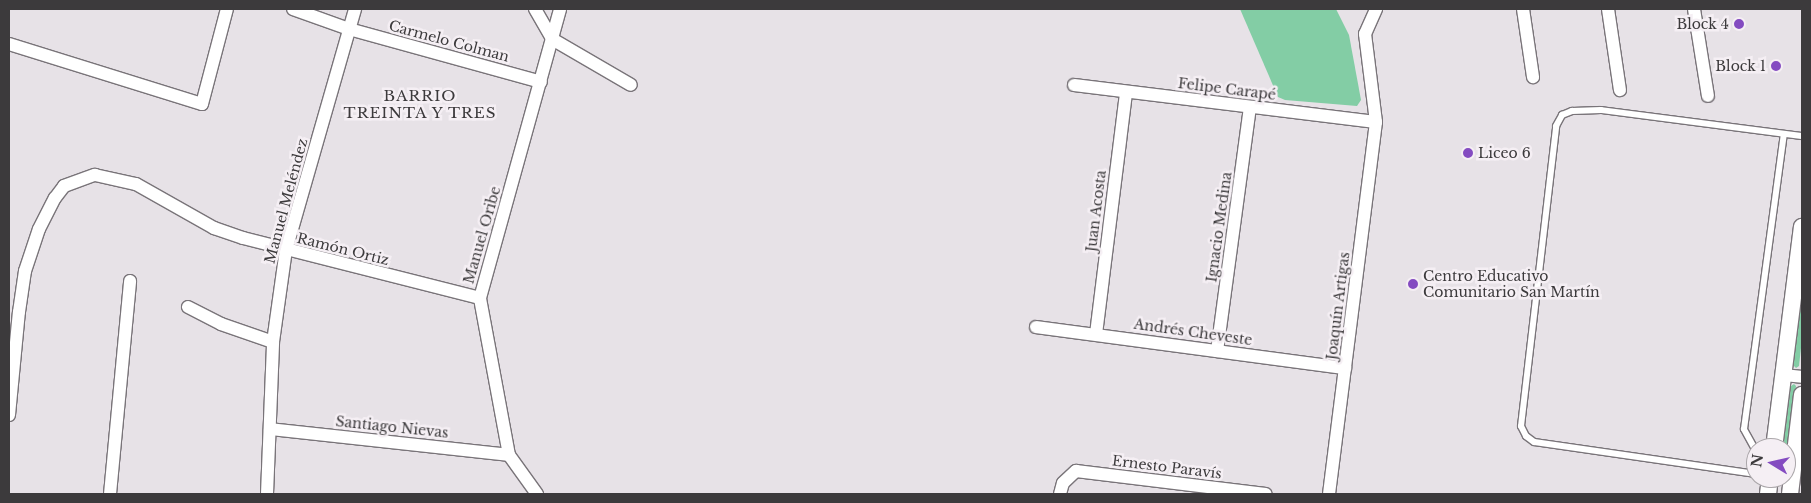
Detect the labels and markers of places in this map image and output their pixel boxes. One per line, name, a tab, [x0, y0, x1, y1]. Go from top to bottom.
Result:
place label: Block 4	[1676, 16, 1729, 32]
marker: Block 4	[1733, 18, 1745, 30]
place label: Block 1	[1715, 58, 1766, 74]
marker: Block 1	[1770, 60, 1782, 72]
place label: Liceo 6	[1478, 145, 1531, 161]
marker: Liceo 6	[1462, 147, 1474, 159]
place label: Centro Educativo Comunitario San Martín	[1423, 268, 1600, 300]
marker: Centro Educativo Comunitario San Martín	[1407, 278, 1419, 290]

